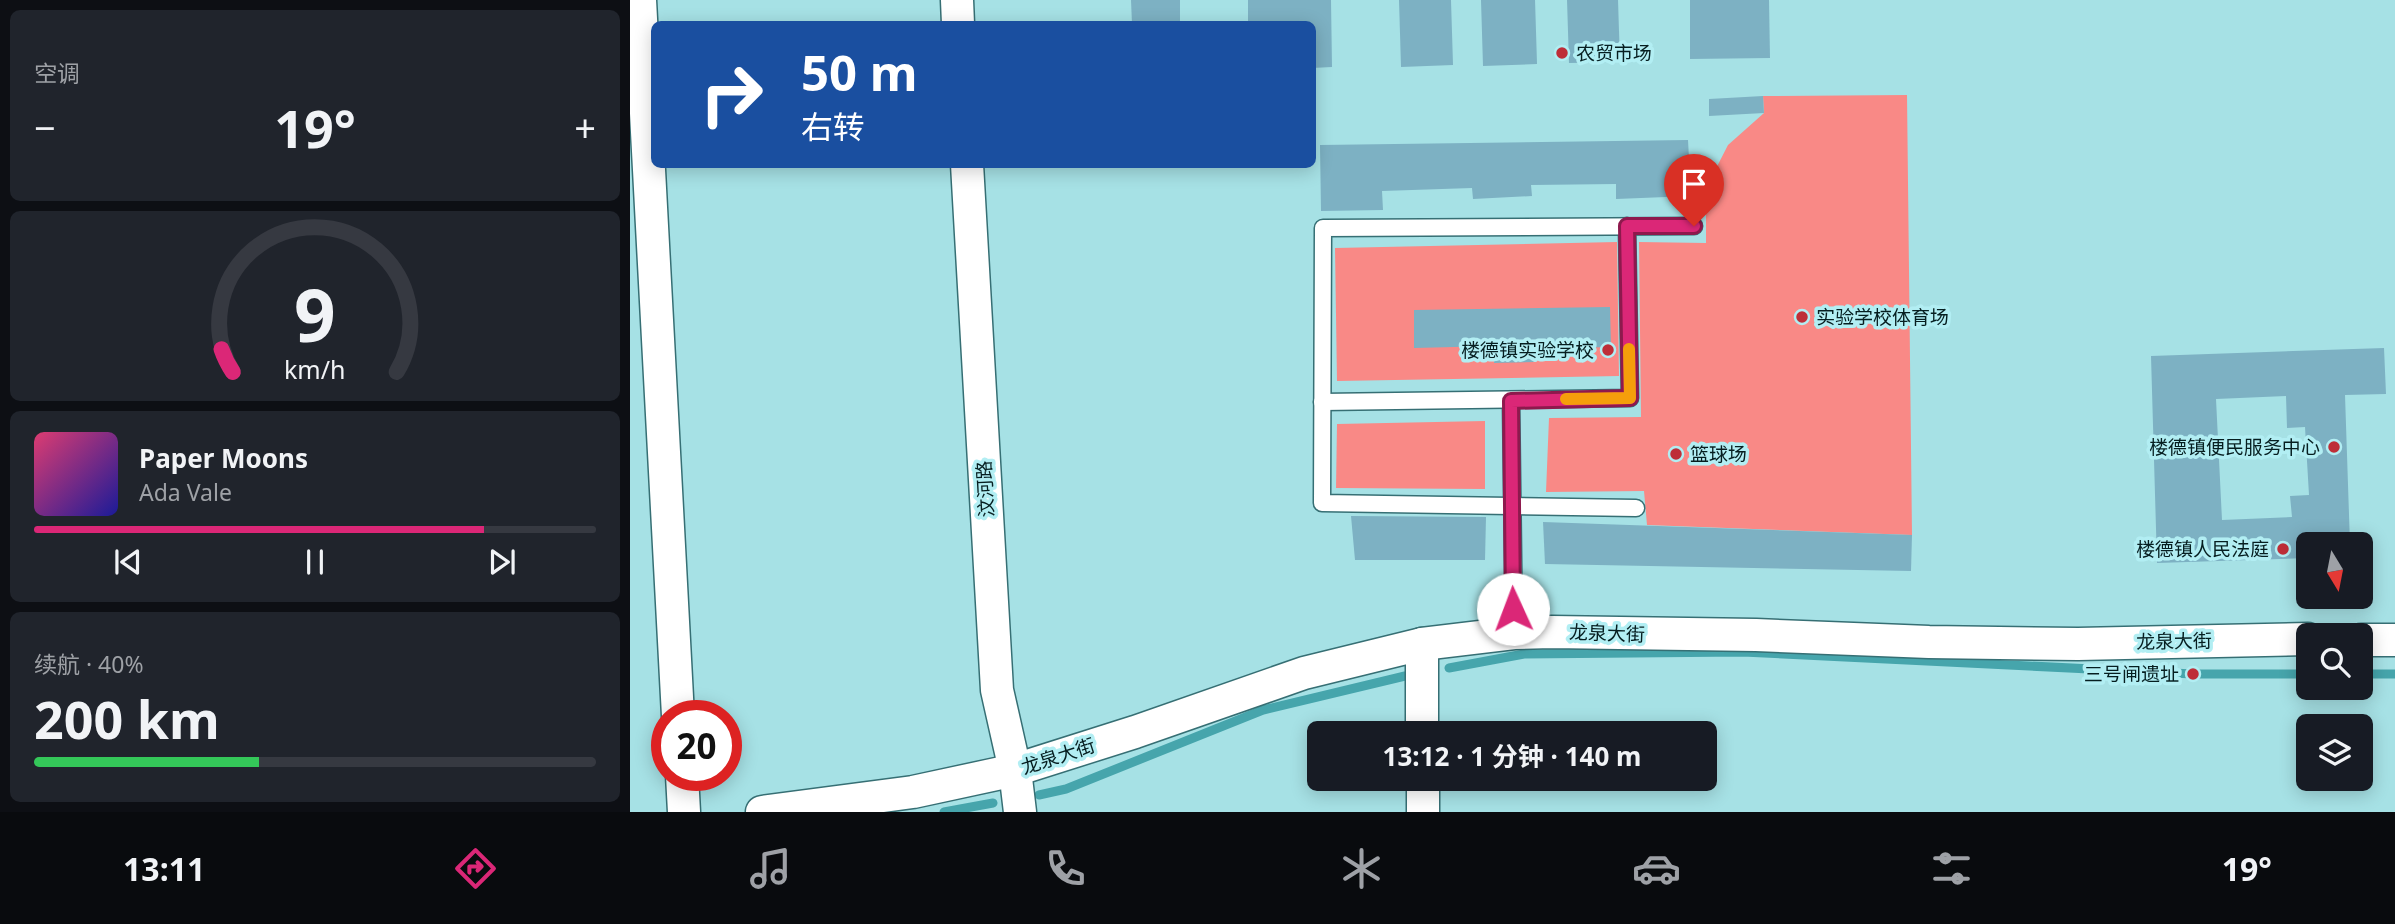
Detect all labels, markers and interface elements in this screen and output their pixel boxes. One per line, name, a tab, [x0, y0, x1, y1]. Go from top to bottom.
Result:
text: 50 m	[801, 39, 918, 105]
place label: 农贸市场	[1576, 40, 1652, 66]
marker: 农贸市场	[1554, 45, 1570, 61]
icon: right	[686, 49, 777, 140]
text: 空调	[34, 57, 80, 89]
text: 19°	[274, 92, 356, 163]
text: −	[34, 101, 56, 153]
text: +	[574, 101, 596, 153]
text: 右转	[801, 105, 865, 148]
pin	[1664, 154, 1724, 226]
icon: arrive	[1675, 165, 1713, 203]
text: 9	[294, 264, 336, 363]
place label: 实验学校体育场	[1816, 304, 1949, 330]
marker: 实验学校体育场	[1794, 309, 1810, 325]
place label: 楼德镇实验学校	[1461, 337, 1594, 363]
marker: 楼德镇实验学校	[1600, 342, 1616, 358]
text: km/h	[284, 352, 346, 386]
place label: 楼德镇便民服务中心	[2149, 434, 2320, 460]
marker: 楼德镇便民服务中心	[2326, 439, 2342, 455]
text: Paper Moons	[139, 440, 308, 476]
place label: 篮球场	[1690, 441, 1747, 467]
marker: 篮球场	[1668, 446, 1684, 462]
street label: 汶河路	[971, 460, 999, 518]
text: Ada Vale	[139, 476, 232, 508]
north arrow	[2296, 532, 2373, 609]
map controls	[2296, 532, 2373, 791]
place label: 楼德镇人民法庭	[2136, 536, 2269, 562]
marker: 楼德镇人民法庭	[2275, 541, 2291, 557]
icon: previous	[109, 543, 147, 581]
icon: pause	[296, 543, 334, 581]
icon: next	[483, 543, 521, 581]
position arrow	[1476, 572, 1550, 646]
street label: 龙泉大街	[1569, 619, 1645, 647]
button: search	[2296, 623, 2373, 700]
street label: 龙泉大街	[2136, 627, 2212, 655]
text: 续航 · 40%	[34, 648, 144, 680]
place label: 三号闸遗址	[2084, 661, 2179, 687]
marker: 三号闸遗址	[2185, 666, 2201, 682]
text: 200 km	[34, 683, 220, 754]
speed limit sign: 20	[651, 700, 742, 791]
button: layers	[2296, 714, 2373, 791]
street label: 龙泉大街	[1018, 732, 1098, 780]
text: 13:12 · 1 分钟 · 140 m	[1383, 738, 1641, 774]
icon: directions	[451, 844, 500, 893]
icon: music	[746, 844, 795, 893]
icon: phone	[1041, 844, 1090, 893]
icon: climate	[1337, 844, 1386, 893]
icon: car	[1632, 844, 1681, 893]
icon: filters	[1927, 844, 1976, 893]
text: 13:11	[123, 847, 205, 890]
text: 19°	[2222, 847, 2272, 890]

